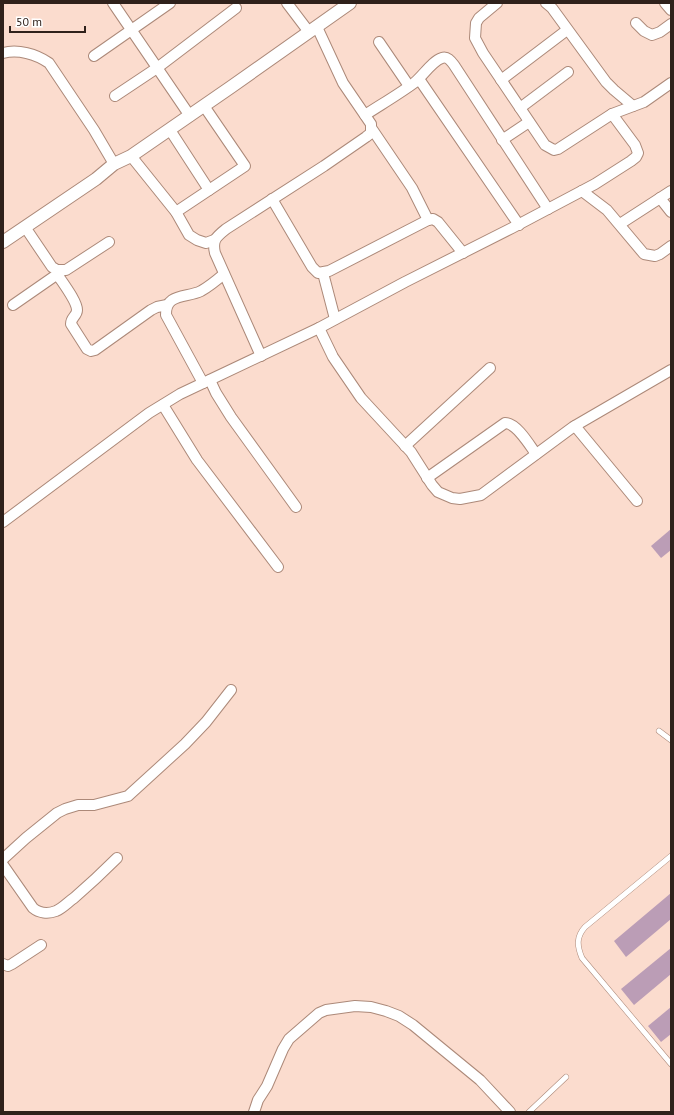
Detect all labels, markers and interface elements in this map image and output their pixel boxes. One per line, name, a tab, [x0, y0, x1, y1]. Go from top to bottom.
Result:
scale bar	[10, 8, 85, 34]
text: 50 m	[16, 14, 42, 29]

